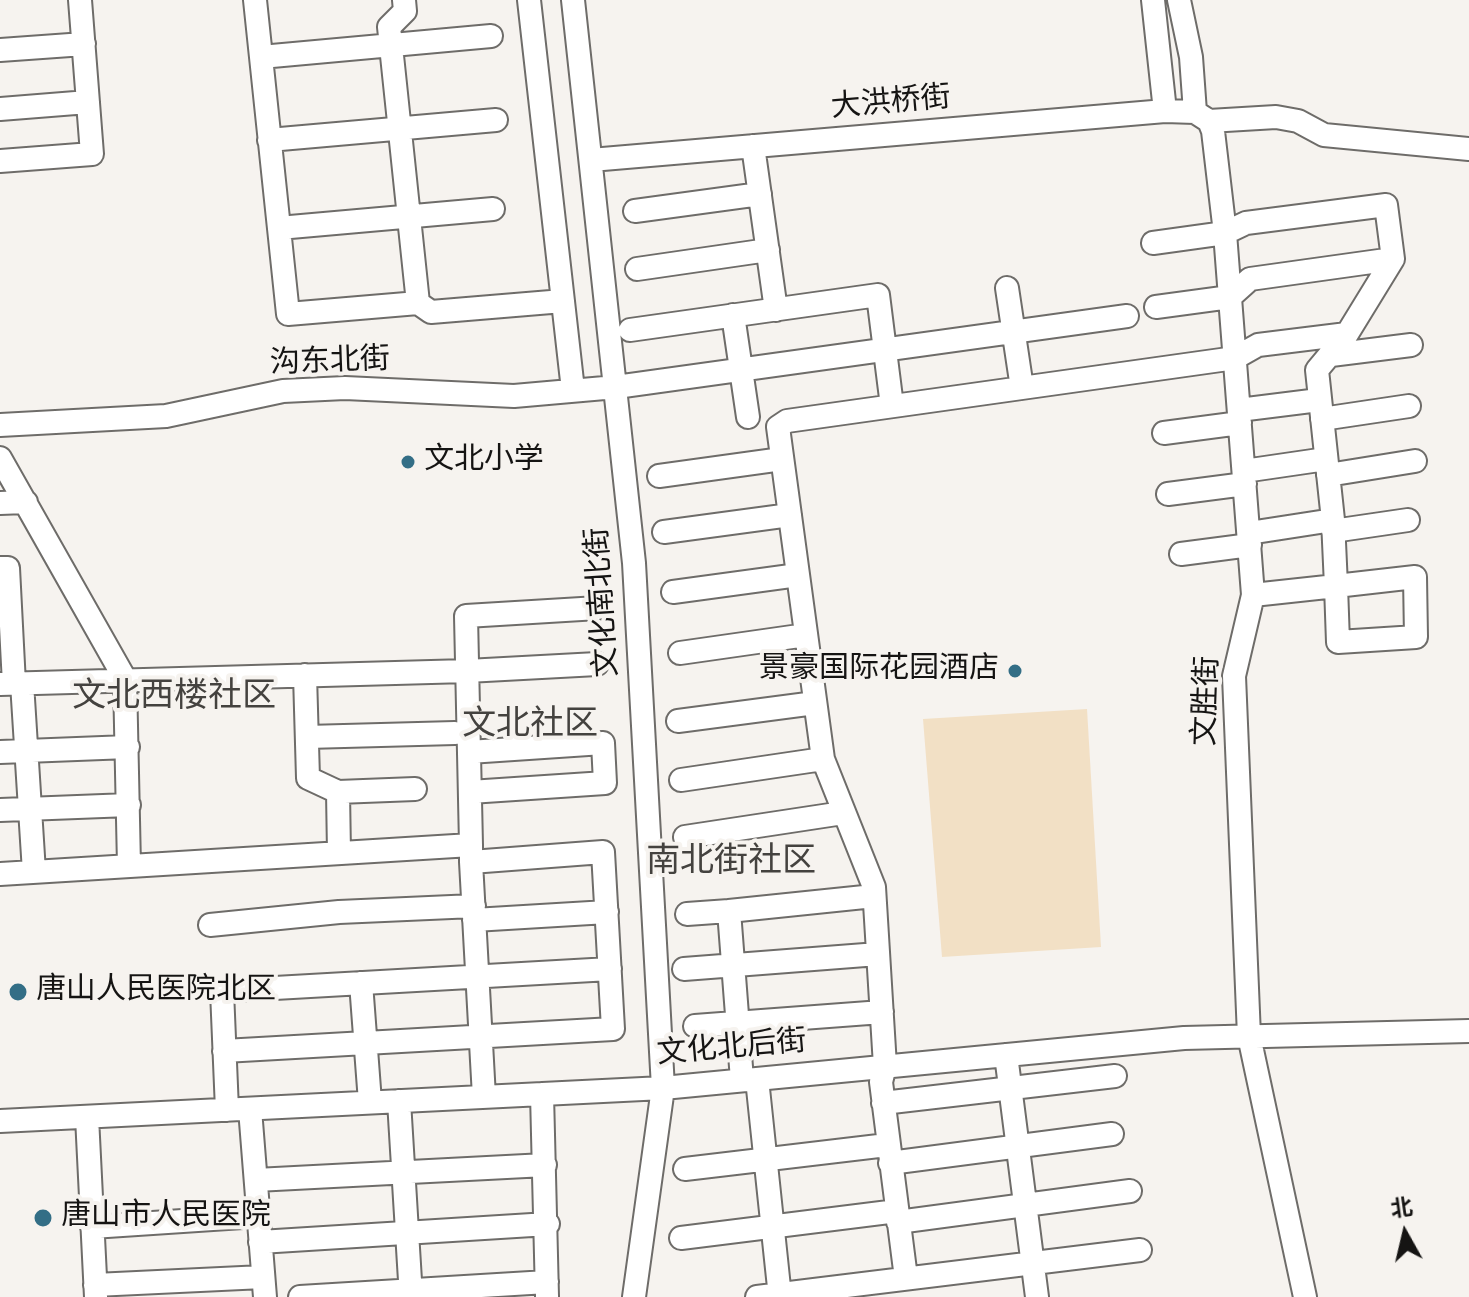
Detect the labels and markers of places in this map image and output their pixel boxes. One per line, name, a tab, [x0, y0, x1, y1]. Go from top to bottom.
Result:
place label: 文北小学	[424, 444, 544, 480]
marker: 文北小学	[399, 453, 417, 471]
place label: 景豪国际花园酒店	[759, 653, 999, 689]
marker: 景豪国际花园酒店	[1006, 662, 1024, 680]
place label: 唐山人民医院北区	[36, 974, 276, 1010]
marker: 唐山人民医院北区	[7, 981, 29, 1003]
place label: 唐山市人民医院	[61, 1200, 271, 1236]
marker: 唐山市人民医院	[32, 1207, 54, 1229]

